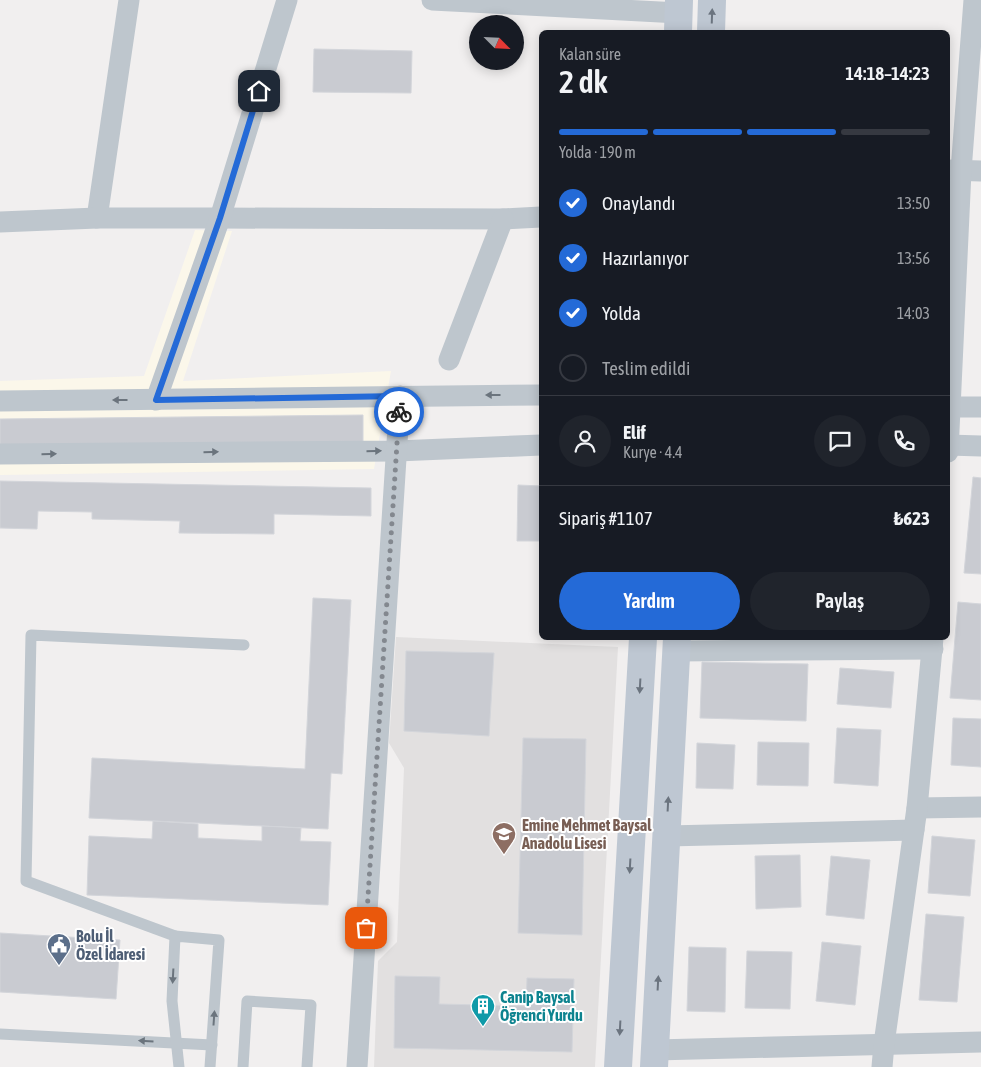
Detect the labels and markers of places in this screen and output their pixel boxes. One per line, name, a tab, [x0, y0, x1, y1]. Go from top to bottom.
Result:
pin	[238, 70, 280, 112]
place label: Emine Mehmet Baysal Anadolu Lisesi	[521, 816, 652, 852]
school or university icon: Emine Mehmet Baysal Anadolu Lisesi	[491, 821, 517, 855]
pin	[345, 907, 387, 949]
place label: Bolu İl Özel İdaresi	[76, 927, 145, 963]
public building icon: Bolu İl Özel İdaresi	[46, 932, 72, 966]
place label: Canip Baysal Öğrenci Yurdu	[500, 988, 583, 1024]
building icon: Canip Baysal Öğrenci Yurdu	[470, 993, 496, 1027]

